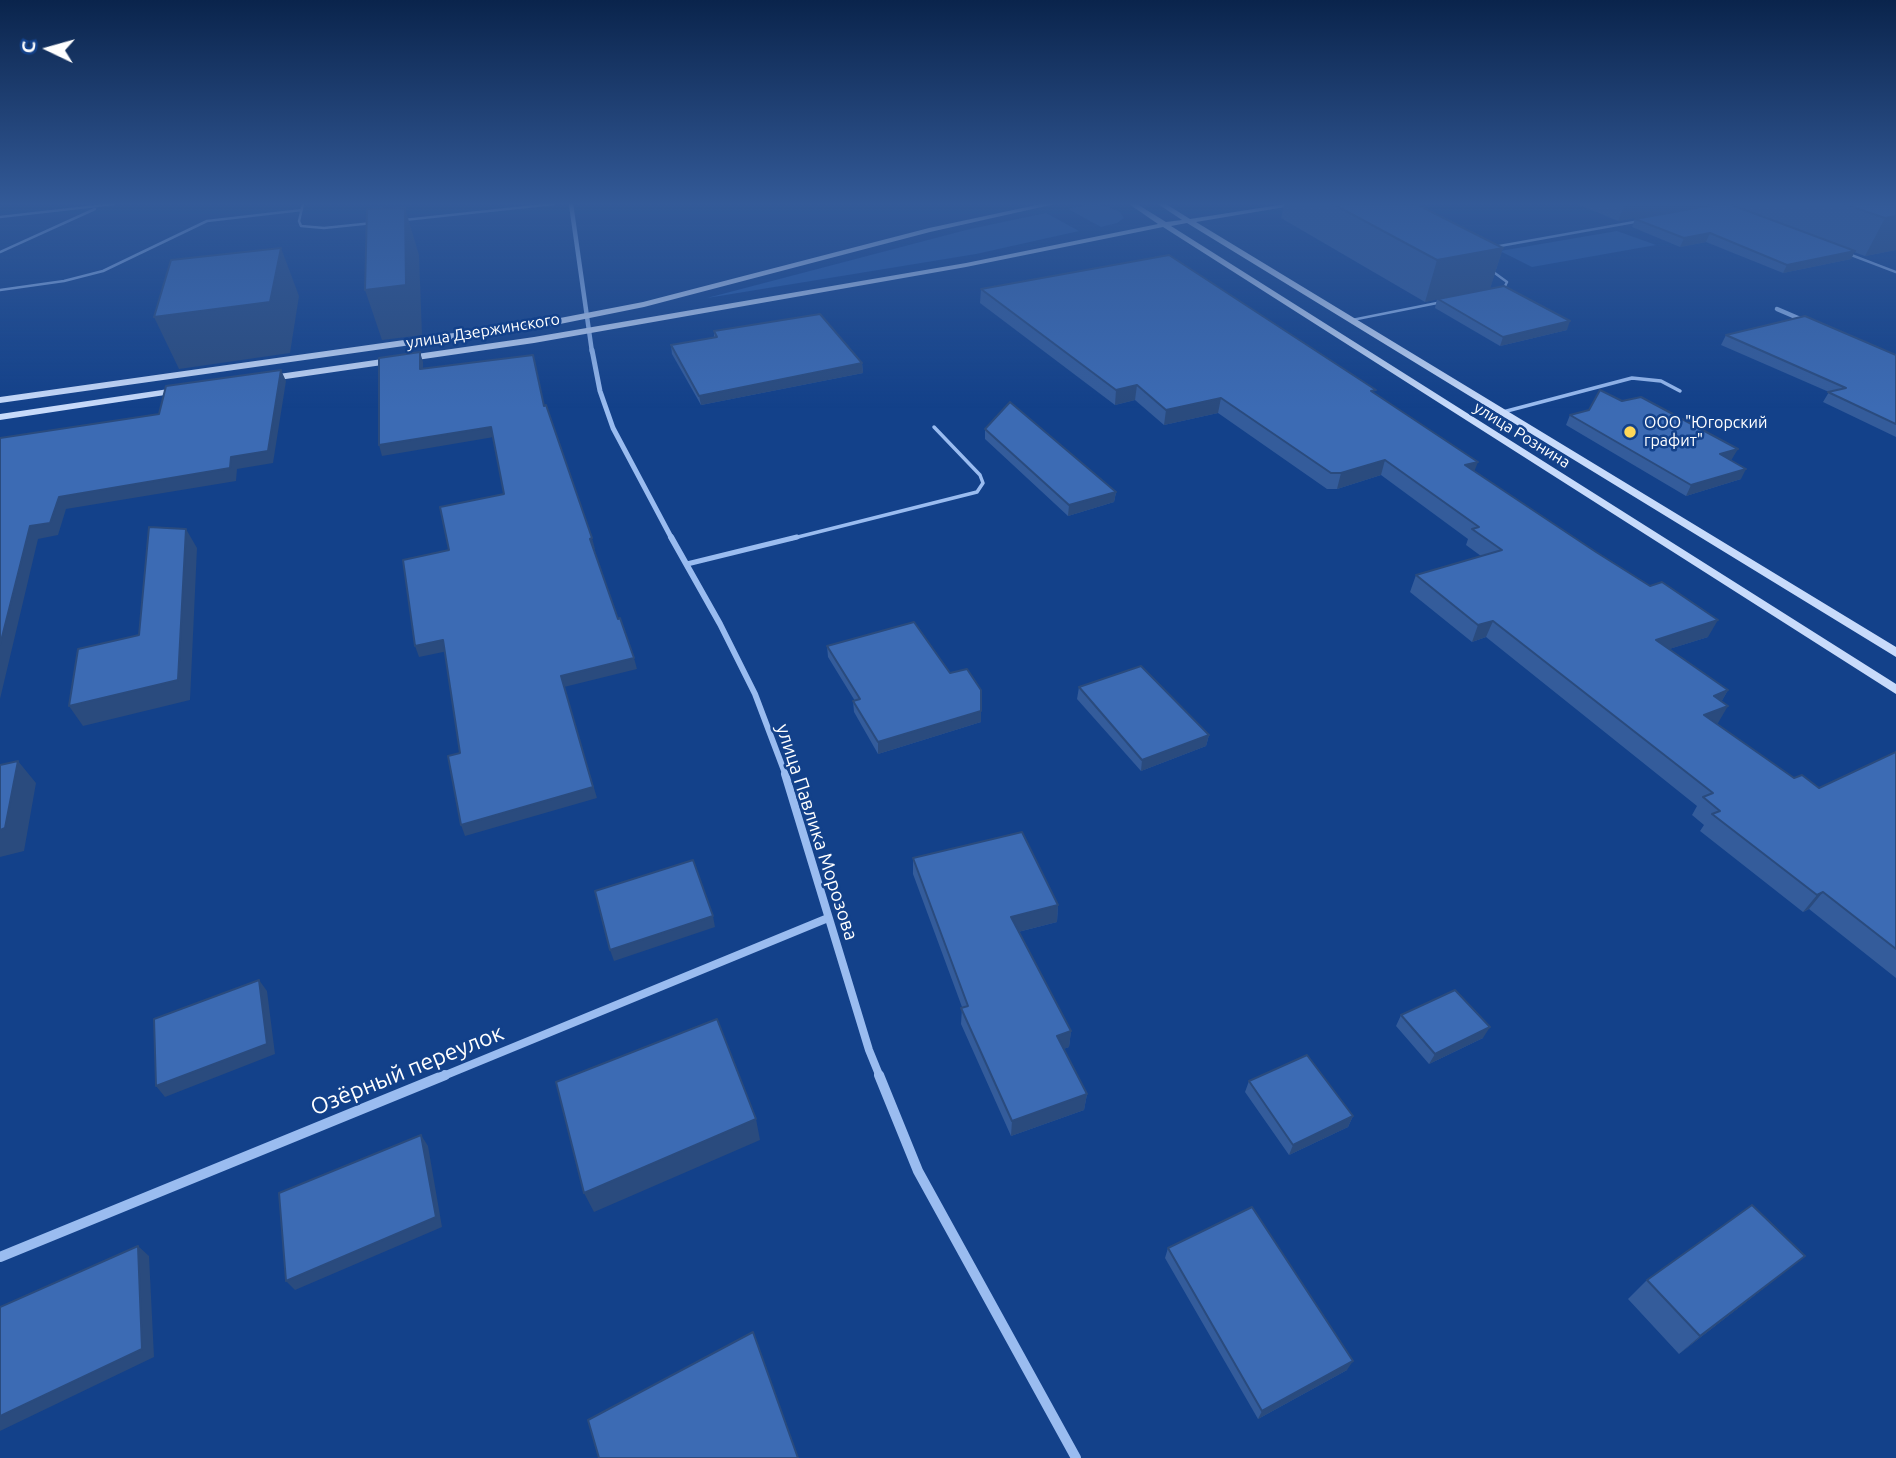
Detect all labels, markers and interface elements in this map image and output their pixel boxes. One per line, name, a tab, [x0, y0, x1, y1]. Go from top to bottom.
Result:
north arrow	[14, 14, 84, 84]
text: С	[17, 40, 40, 54]
street label: улица Дзержинского	[405, 309, 561, 353]
street label: улица Рознина	[1470, 398, 1574, 472]
place label: ООО "Югорский графит"	[1644, 413, 1767, 451]
marker: ООО "Югорский графит"	[1622, 424, 1638, 440]
street label: улица Павлика Морозова	[771, 721, 863, 943]
street label: Озёрный переулок	[306, 1019, 508, 1121]

